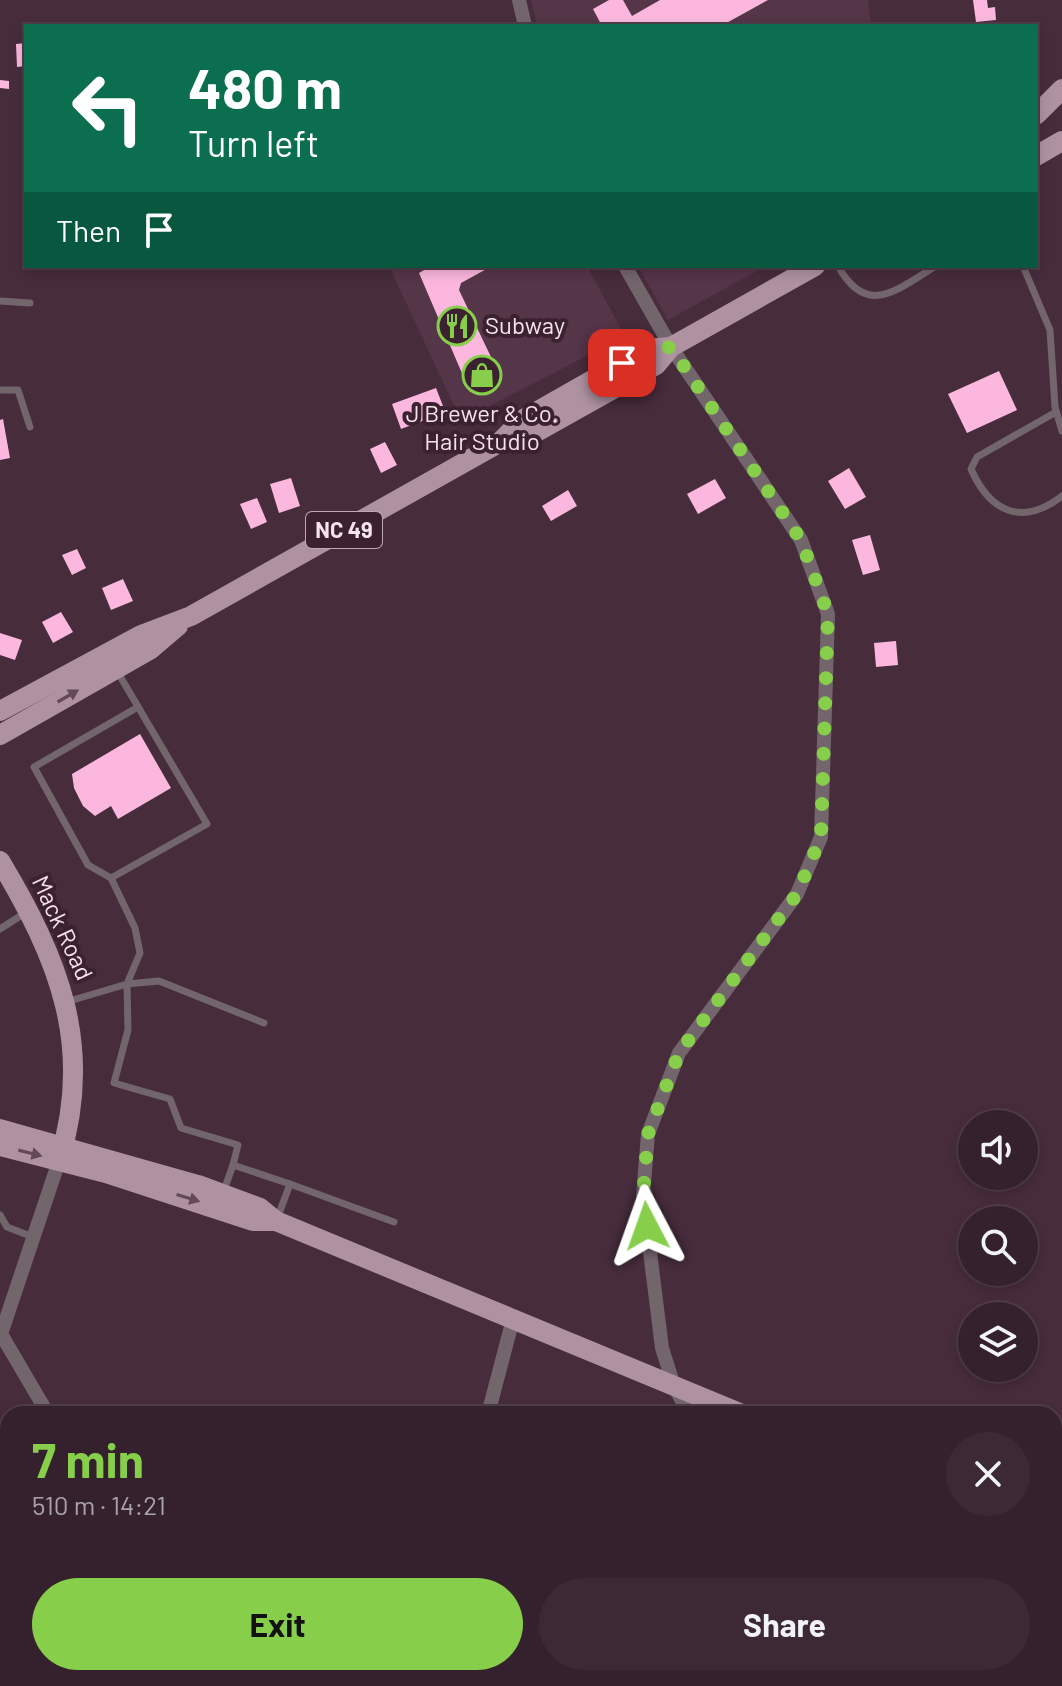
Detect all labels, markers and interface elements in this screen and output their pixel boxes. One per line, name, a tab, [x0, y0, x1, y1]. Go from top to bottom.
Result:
text: 480 m	[188, 53, 342, 120]
icon: left	[56, 56, 160, 160]
text: Turn left	[188, 121, 319, 164]
icon: arrive	[137, 208, 181, 252]
text: Then	[56, 212, 121, 248]
restaurant icon: Subway	[436, 305, 478, 347]
place label: Subway	[485, 310, 565, 339]
pin	[588, 329, 656, 397]
icon: arrive	[600, 341, 644, 385]
shop icon: J Brewer & Co. Hair Studio	[461, 354, 503, 396]
place label: J Brewer & Co. Hair Studio	[406, 398, 558, 455]
road number: NC 49	[306, 512, 382, 548]
one-way arrow	[57, 689, 79, 703]
street label: Mack Road	[27, 871, 100, 984]
map controls	[958, 1110, 1038, 1382]
button: sound	[958, 1110, 1038, 1190]
one-way arrow	[17, 1148, 42, 1160]
position arrow	[605, 1184, 689, 1268]
one-way arrow	[176, 1193, 200, 1205]
button: search	[958, 1206, 1038, 1286]
button: layers	[958, 1302, 1038, 1382]
text: 7 min	[32, 1430, 144, 1488]
button: close	[946, 1432, 1030, 1516]
text: 510 m · 14:21	[32, 1489, 166, 1520]
button: Exit	[32, 1578, 523, 1670]
button: Share	[539, 1578, 1030, 1670]

